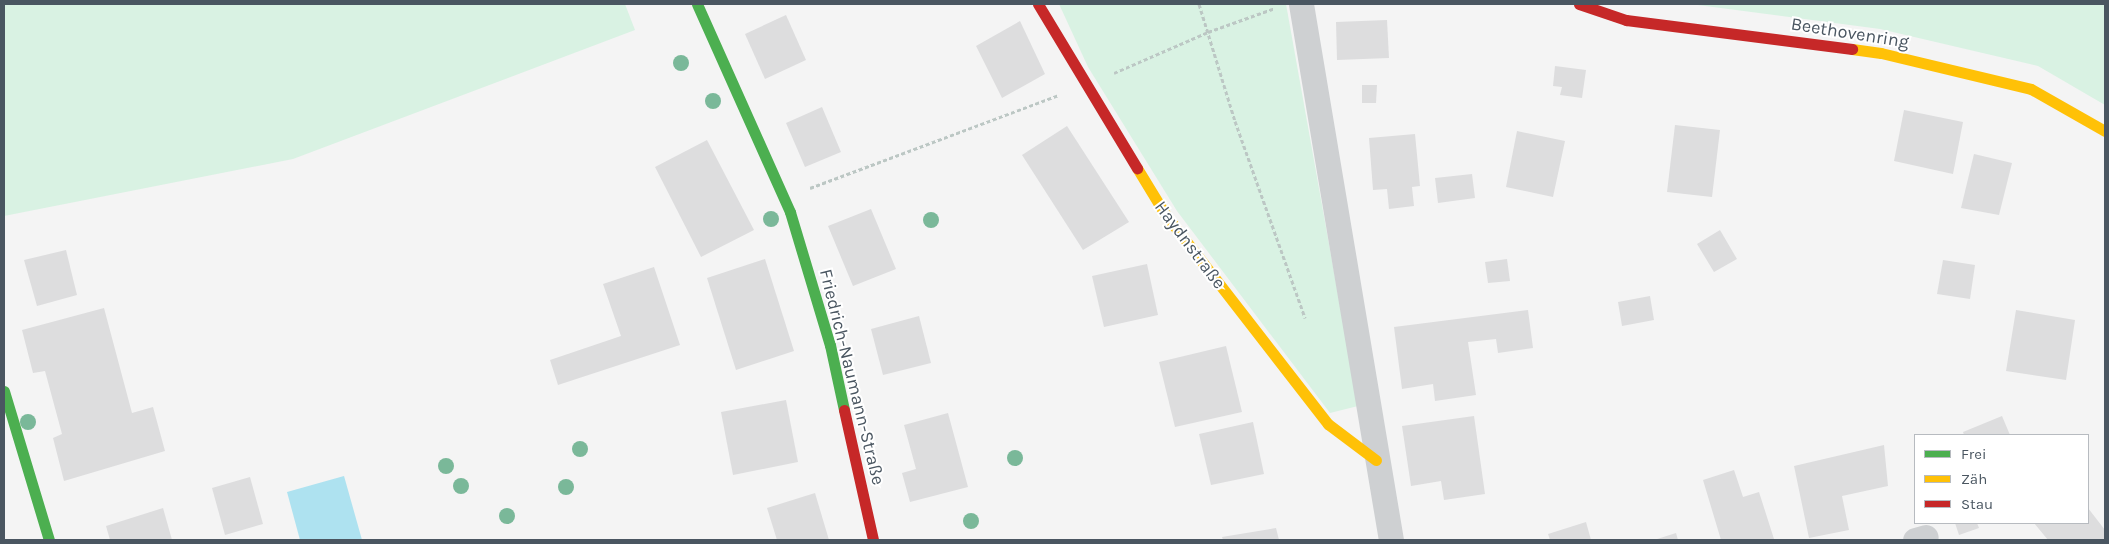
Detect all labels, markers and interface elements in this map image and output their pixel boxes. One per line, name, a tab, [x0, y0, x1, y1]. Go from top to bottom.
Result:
street label: Beethovenring	[1789, 13, 1911, 53]
street label: Haydnstraße	[1150, 197, 1230, 293]
street label: Friedrich-Naumann-Straße	[815, 267, 889, 487]
legend	[1914, 434, 2089, 524]
text: Frei	[1961, 445, 1986, 463]
text: Zäh	[1961, 470, 1987, 488]
text: Stau	[1961, 495, 1993, 513]

